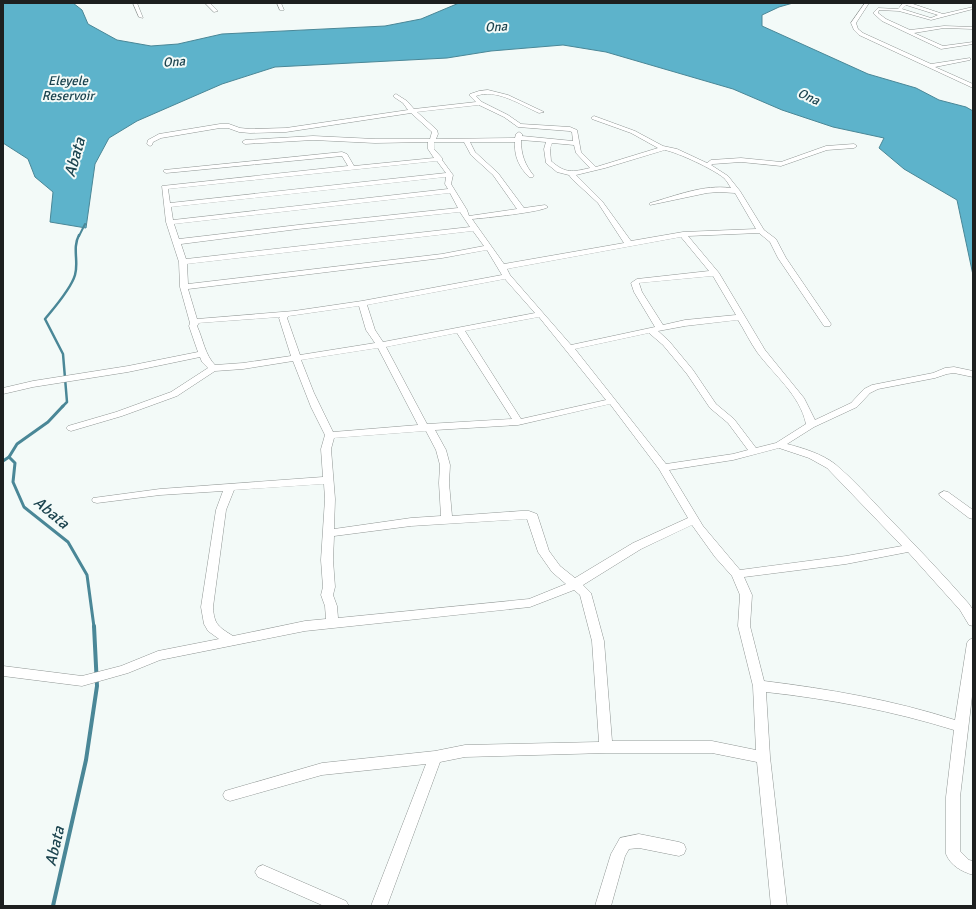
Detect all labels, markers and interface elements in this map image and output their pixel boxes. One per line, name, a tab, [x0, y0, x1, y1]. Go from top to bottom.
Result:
water label: Ona	[485, 18, 508, 36]
water label: Ona	[162, 53, 186, 71]
water label: Eleyele Reservoir	[42, 73, 96, 104]
water label: Ona	[795, 85, 822, 109]
water label: Abata	[60, 135, 90, 179]
water label: Abata	[30, 492, 74, 534]
water label: Abata	[41, 824, 69, 868]

